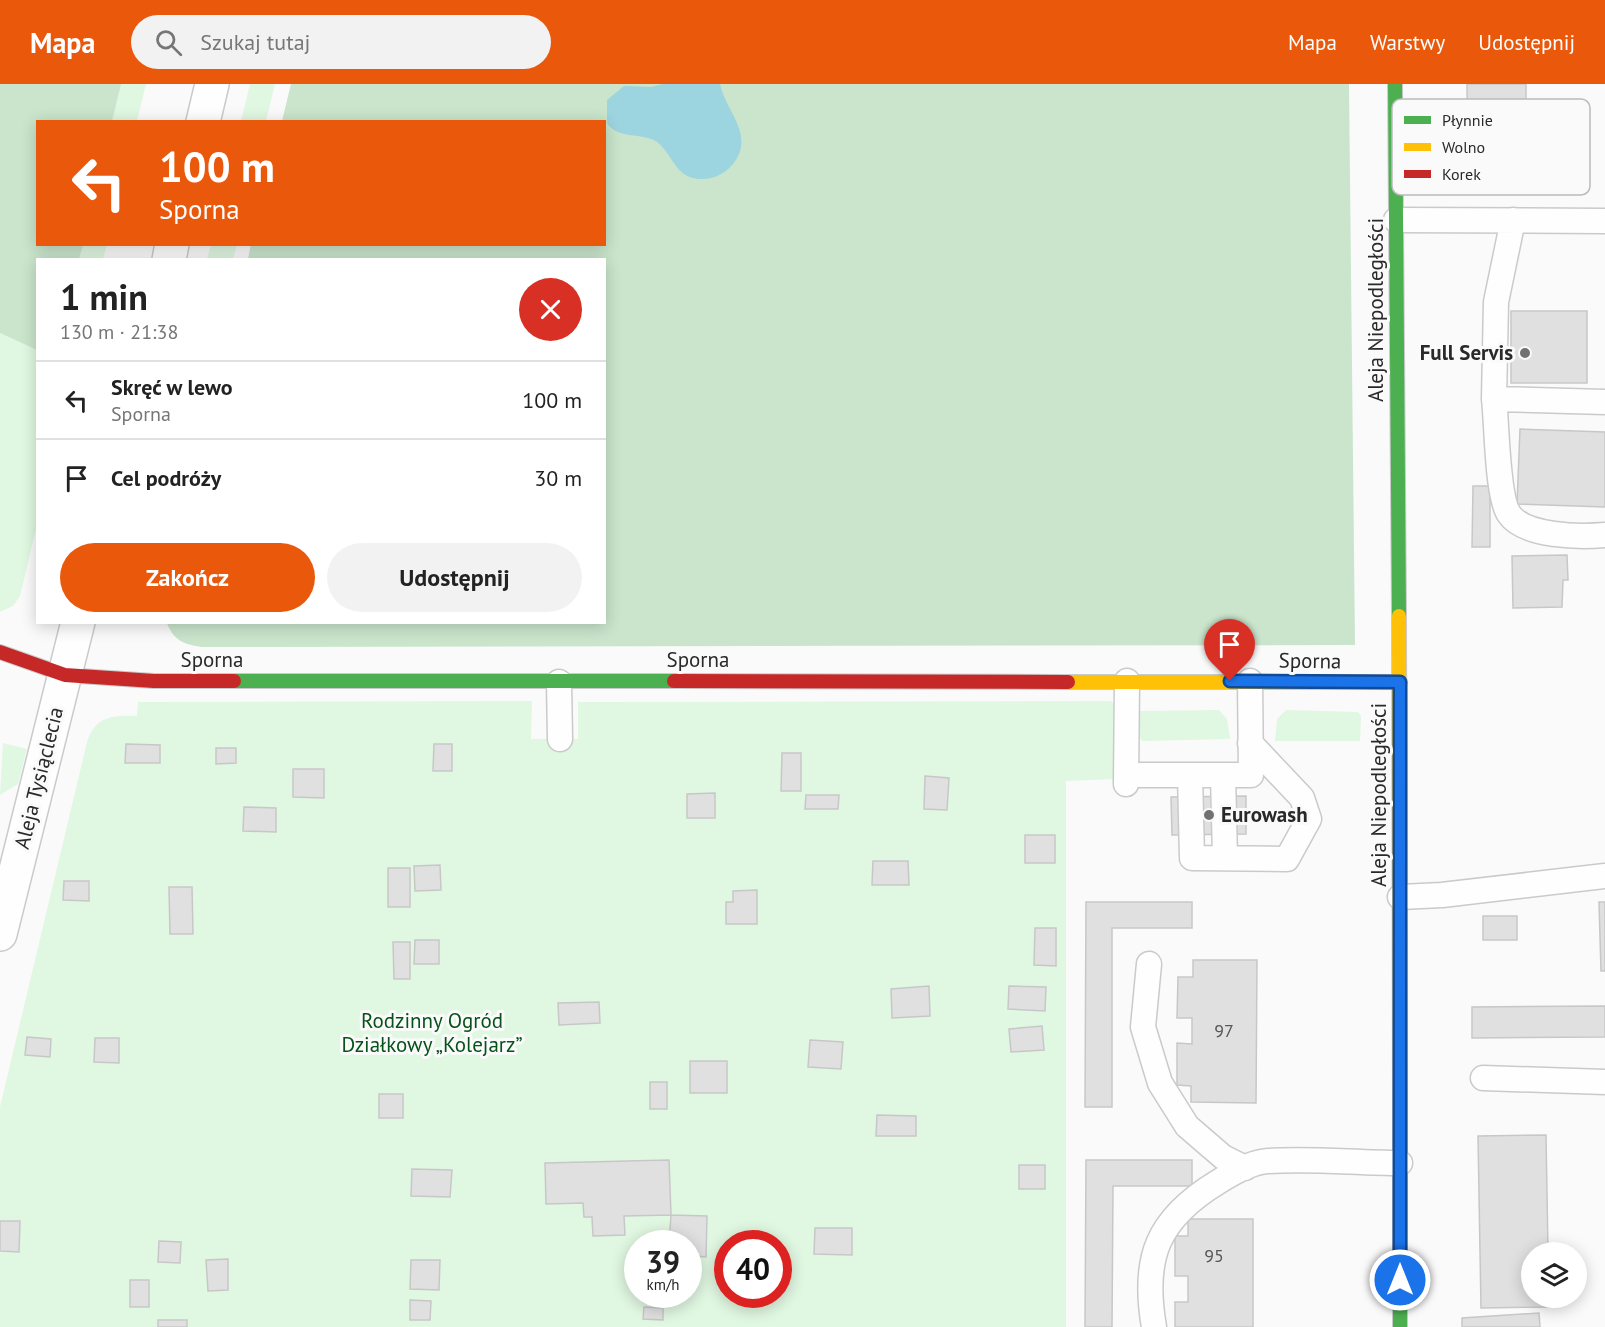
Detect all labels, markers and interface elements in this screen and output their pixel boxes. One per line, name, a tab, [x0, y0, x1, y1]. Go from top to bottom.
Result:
search box	[131, 15, 551, 69]
text: Mapa	[30, 24, 95, 61]
icon: search	[152, 26, 185, 59]
text: Szukaj tutaj	[200, 28, 310, 56]
text: Mapa	[1288, 29, 1337, 56]
text: Warstwy	[1370, 29, 1445, 56]
text: Udostępnij	[1478, 29, 1575, 56]
legend	[1392, 99, 1590, 195]
text: Płynnie	[1442, 110, 1493, 130]
text: Wolno	[1442, 137, 1485, 157]
text: 100 m	[159, 139, 275, 194]
icon: left	[60, 144, 138, 222]
text: Korek	[1442, 164, 1481, 184]
text: Sporna	[159, 192, 240, 226]
street label: Aleja Niepodległości	[1362, 218, 1389, 402]
text: 1 min	[60, 273, 148, 320]
button: close	[519, 278, 582, 341]
text: 130 m · 21:38	[60, 319, 178, 345]
place label: Full Servis	[1420, 339, 1513, 366]
marker: Full Servis	[1518, 346, 1532, 360]
text: Skręć w lewo	[111, 373, 232, 401]
icon: left	[60, 384, 93, 417]
text: 100 m	[522, 386, 582, 414]
text: Sporna	[111, 401, 171, 427]
icon: arrive	[60, 462, 93, 495]
text: Cel podróży	[111, 464, 221, 492]
text: 30 m	[534, 464, 582, 492]
button: Zakończ	[60, 543, 315, 612]
button: Udostępnij	[327, 543, 582, 612]
pin	[1204, 619, 1255, 681]
icon: arrive	[1213, 628, 1246, 661]
street label: Sporna	[181, 646, 243, 673]
street label: Sporna	[667, 646, 729, 673]
street label: Sporna	[1278, 646, 1342, 675]
street label: Aleja Niepodległości	[1365, 703, 1392, 887]
street label: Aleja Tysiąclecia	[8, 704, 69, 852]
place label: Eurowash	[1221, 801, 1308, 828]
marker: Eurowash	[1202, 808, 1216, 822]
park label: Rodzinny Ogród Działkowy „Kolejarz”	[341, 1007, 523, 1058]
house number: 97	[1214, 1019, 1234, 1042]
speed limit sign: 40	[714, 1230, 792, 1308]
text: 39	[646, 1242, 680, 1281]
map controls	[1521, 1242, 1587, 1308]
button: layers	[1521, 1242, 1587, 1308]
house number: 95	[1204, 1244, 1224, 1267]
position arrow	[1368, 1248, 1432, 1312]
text: km/h	[647, 1275, 679, 1294]

